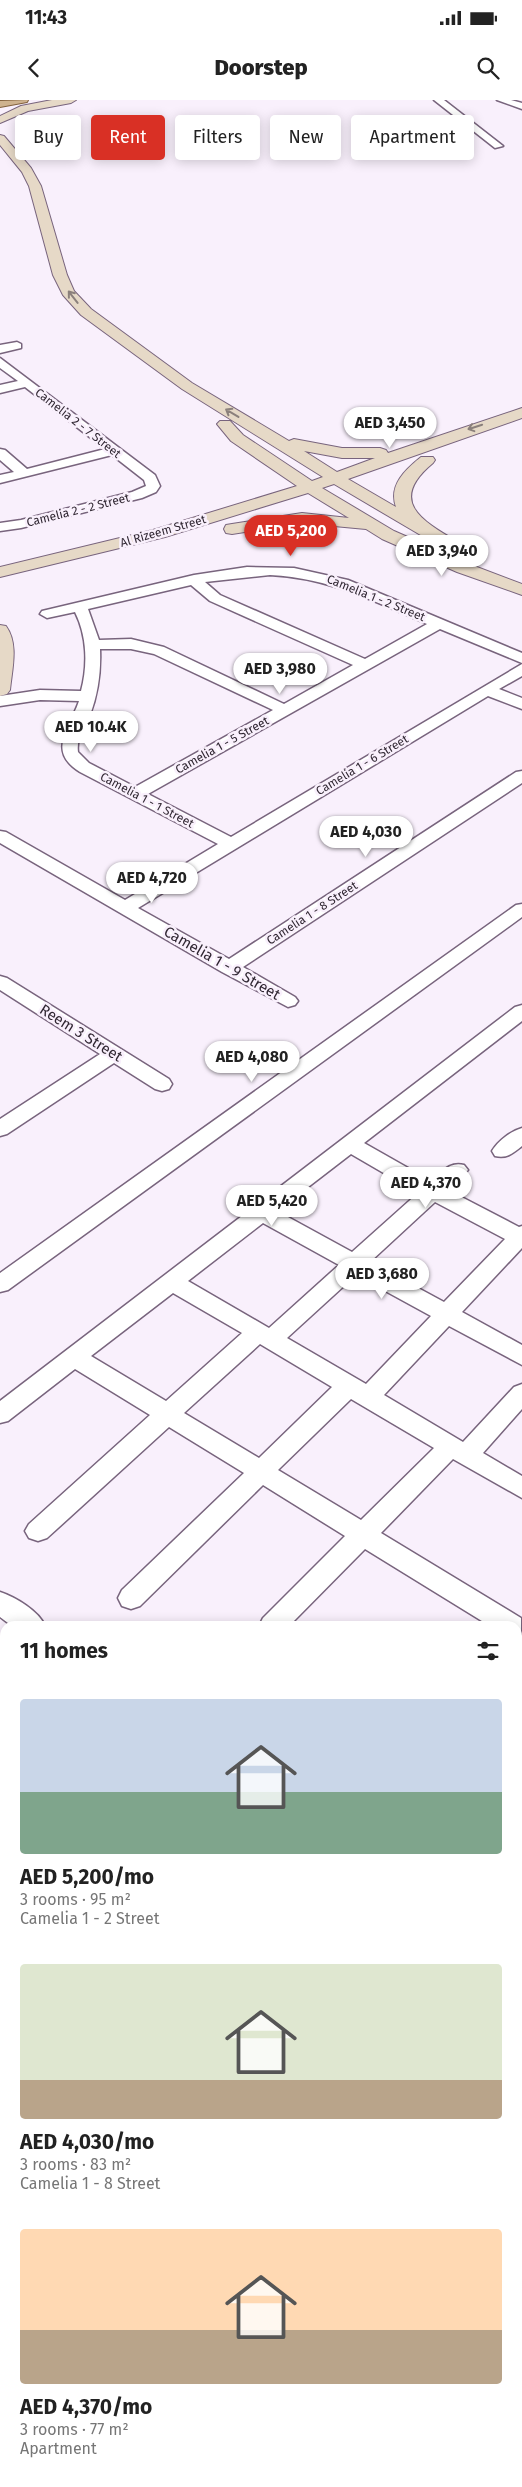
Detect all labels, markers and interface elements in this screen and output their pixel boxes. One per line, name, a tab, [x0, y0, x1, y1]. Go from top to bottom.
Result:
text: 11:43	[25, 6, 67, 29]
icon: back	[20, 54, 48, 82]
text: Doorstep	[214, 54, 308, 81]
icon: search	[474, 54, 502, 82]
chip: Buy	[15, 115, 81, 160]
chip: Rent	[91, 115, 165, 160]
chip: Filters	[175, 115, 260, 160]
chip: New	[270, 115, 341, 160]
chip: Apartment	[351, 115, 474, 160]
one-way arrow	[67, 291, 78, 304]
street label: Camelia 2 - 7 Street	[32, 385, 124, 461]
pin: AED 3,450	[333, 406, 447, 449]
one-way arrow	[225, 407, 239, 417]
text: AED 3,450	[355, 413, 425, 432]
one-way arrow	[468, 423, 484, 433]
street label: Camelia 2 - 2 Street	[25, 490, 131, 530]
street label: Al Rizeem Street	[119, 512, 208, 550]
pin: AED 5,200	[234, 514, 348, 557]
text: AED 5,200	[255, 521, 327, 540]
pin: AED 3,940	[385, 534, 499, 577]
text: AED 3,940	[406, 541, 478, 560]
street label: Camelia 1 - 2 Street	[325, 572, 428, 624]
pin: AED 3,980	[223, 652, 337, 695]
text: AED 3,980	[244, 659, 316, 678]
pin: AED 10.4K	[34, 710, 148, 753]
street label: Camelia 1 - 5 Street	[173, 713, 272, 777]
text: AED 10.4K	[55, 717, 127, 736]
street label: Camelia 1 - 6 Street	[313, 732, 411, 798]
street label: Camelia 1 - 1 Street	[98, 769, 197, 831]
pin: AED 4,030	[309, 816, 423, 858]
text: AED 4,030	[330, 822, 402, 841]
pin: AED 4,720	[95, 862, 209, 904]
text: AED 4,720	[117, 868, 187, 887]
street label: Camelia 1 - 8 Street	[264, 878, 361, 948]
street label: Camelia 1 - 9 Street	[161, 922, 284, 1004]
street label: Reem 3 Street	[36, 1000, 126, 1066]
pin: AED 4,080	[195, 1040, 309, 1083]
text: AED 4,080	[216, 1047, 288, 1066]
pin: AED 4,370	[369, 1166, 483, 1209]
text: AED 4,370	[391, 1173, 461, 1192]
pin: AED 5,420	[215, 1184, 329, 1227]
text: AED 5,420	[237, 1191, 307, 1210]
pin: AED 3,680	[325, 1258, 439, 1300]
text: AED 3,680	[346, 1264, 418, 1283]
icon: filters	[474, 1637, 502, 1665]
text: 11 homes	[20, 1638, 108, 1664]
icon: home	[216, 1732, 306, 1822]
text: AED 5,200/mo	[20, 1864, 154, 1890]
text: 3 rooms · 95 m²	[20, 1890, 131, 1909]
text: Camelia 1 - 2 Street	[20, 1909, 160, 1928]
icon: home	[216, 1997, 306, 2087]
text: AED 4,030/mo	[20, 2129, 154, 2155]
text: 3 rooms · 83 m²	[20, 2155, 131, 2174]
text: Camelia 1 - 8 Street	[20, 2174, 160, 2193]
icon: home	[216, 2262, 306, 2352]
text: AED 4,370/mo	[20, 2394, 152, 2420]
text: 3 rooms · 77 m²	[20, 2420, 129, 2439]
text: Apartment	[20, 2439, 97, 2458]

